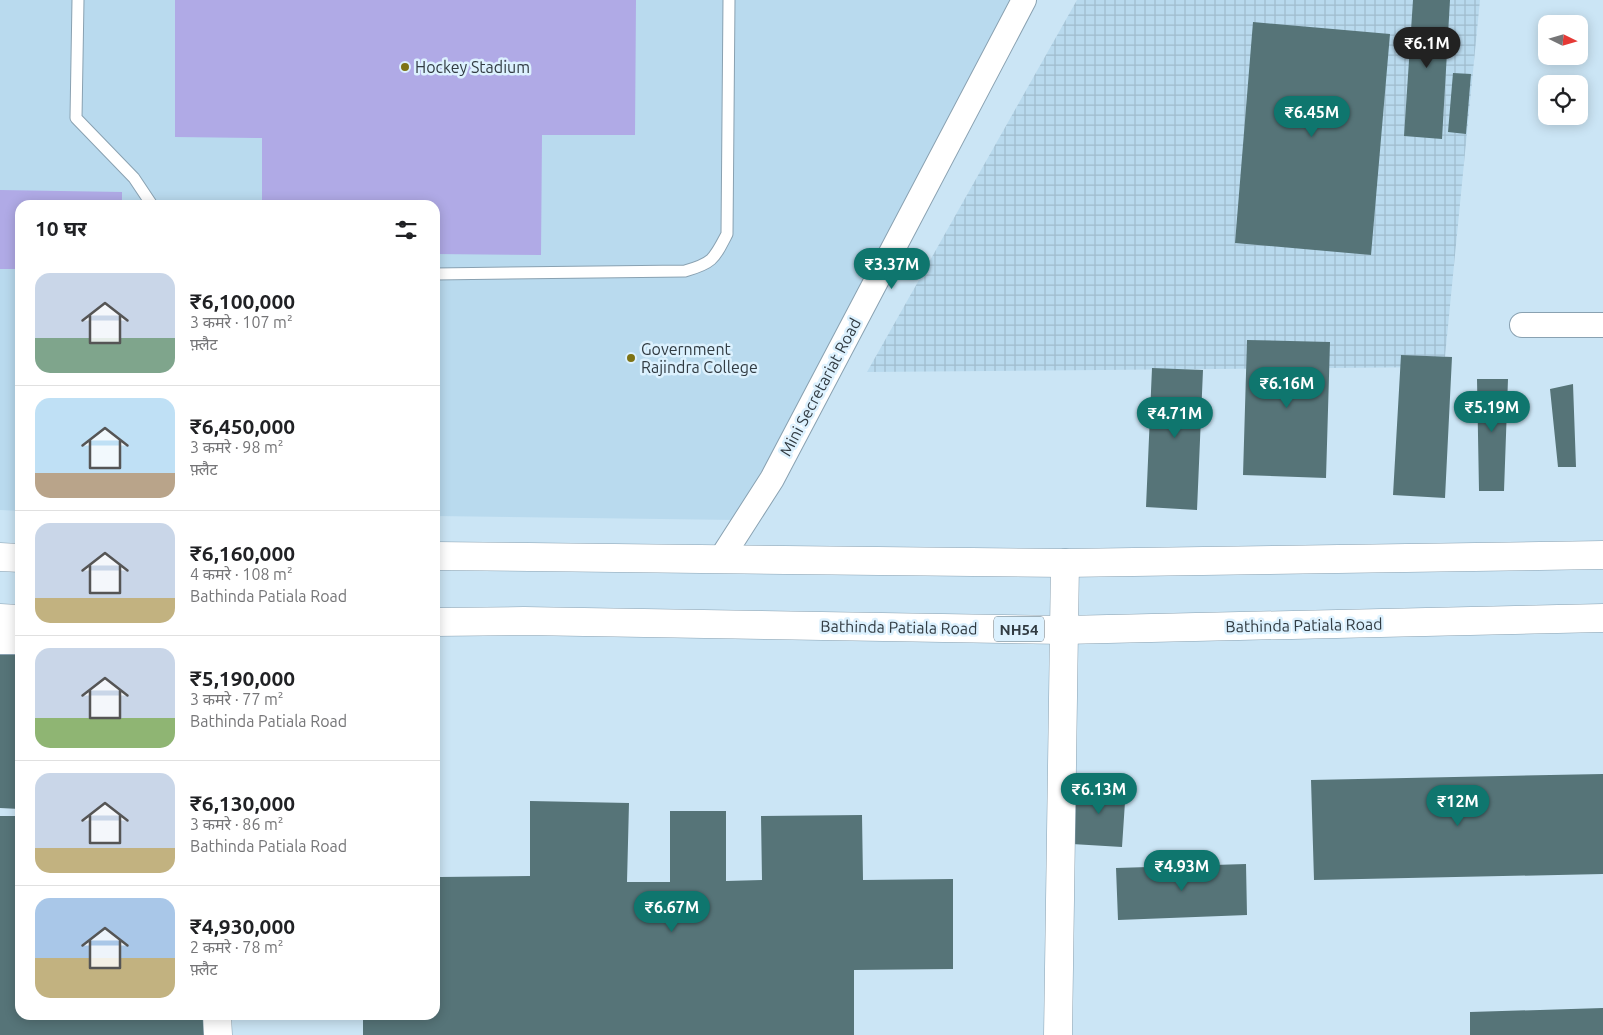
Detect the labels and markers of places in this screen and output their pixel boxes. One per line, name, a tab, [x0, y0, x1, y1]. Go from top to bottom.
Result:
pin: ₹6.1M	[1392, 27, 1462, 69]
place label: Hockey Stadium	[415, 58, 530, 76]
marker: Hockey Stadium	[399, 61, 411, 73]
pin: ₹6.45M	[1271, 96, 1353, 138]
pin: ₹3.37M	[851, 248, 933, 290]
place label: Government Rajindra College	[641, 340, 758, 376]
marker: Government Rajindra College	[625, 352, 637, 364]
pin: ₹6.16M	[1246, 366, 1328, 409]
pin: ₹5.19M	[1451, 390, 1533, 433]
pin: ₹4.71M	[1134, 396, 1216, 439]
pin: ₹6.13M	[1058, 772, 1140, 815]
pin: ₹12M	[1428, 784, 1488, 827]
pin: ₹4.93M	[1141, 850, 1223, 892]
pin: ₹6.67M	[631, 890, 713, 933]

